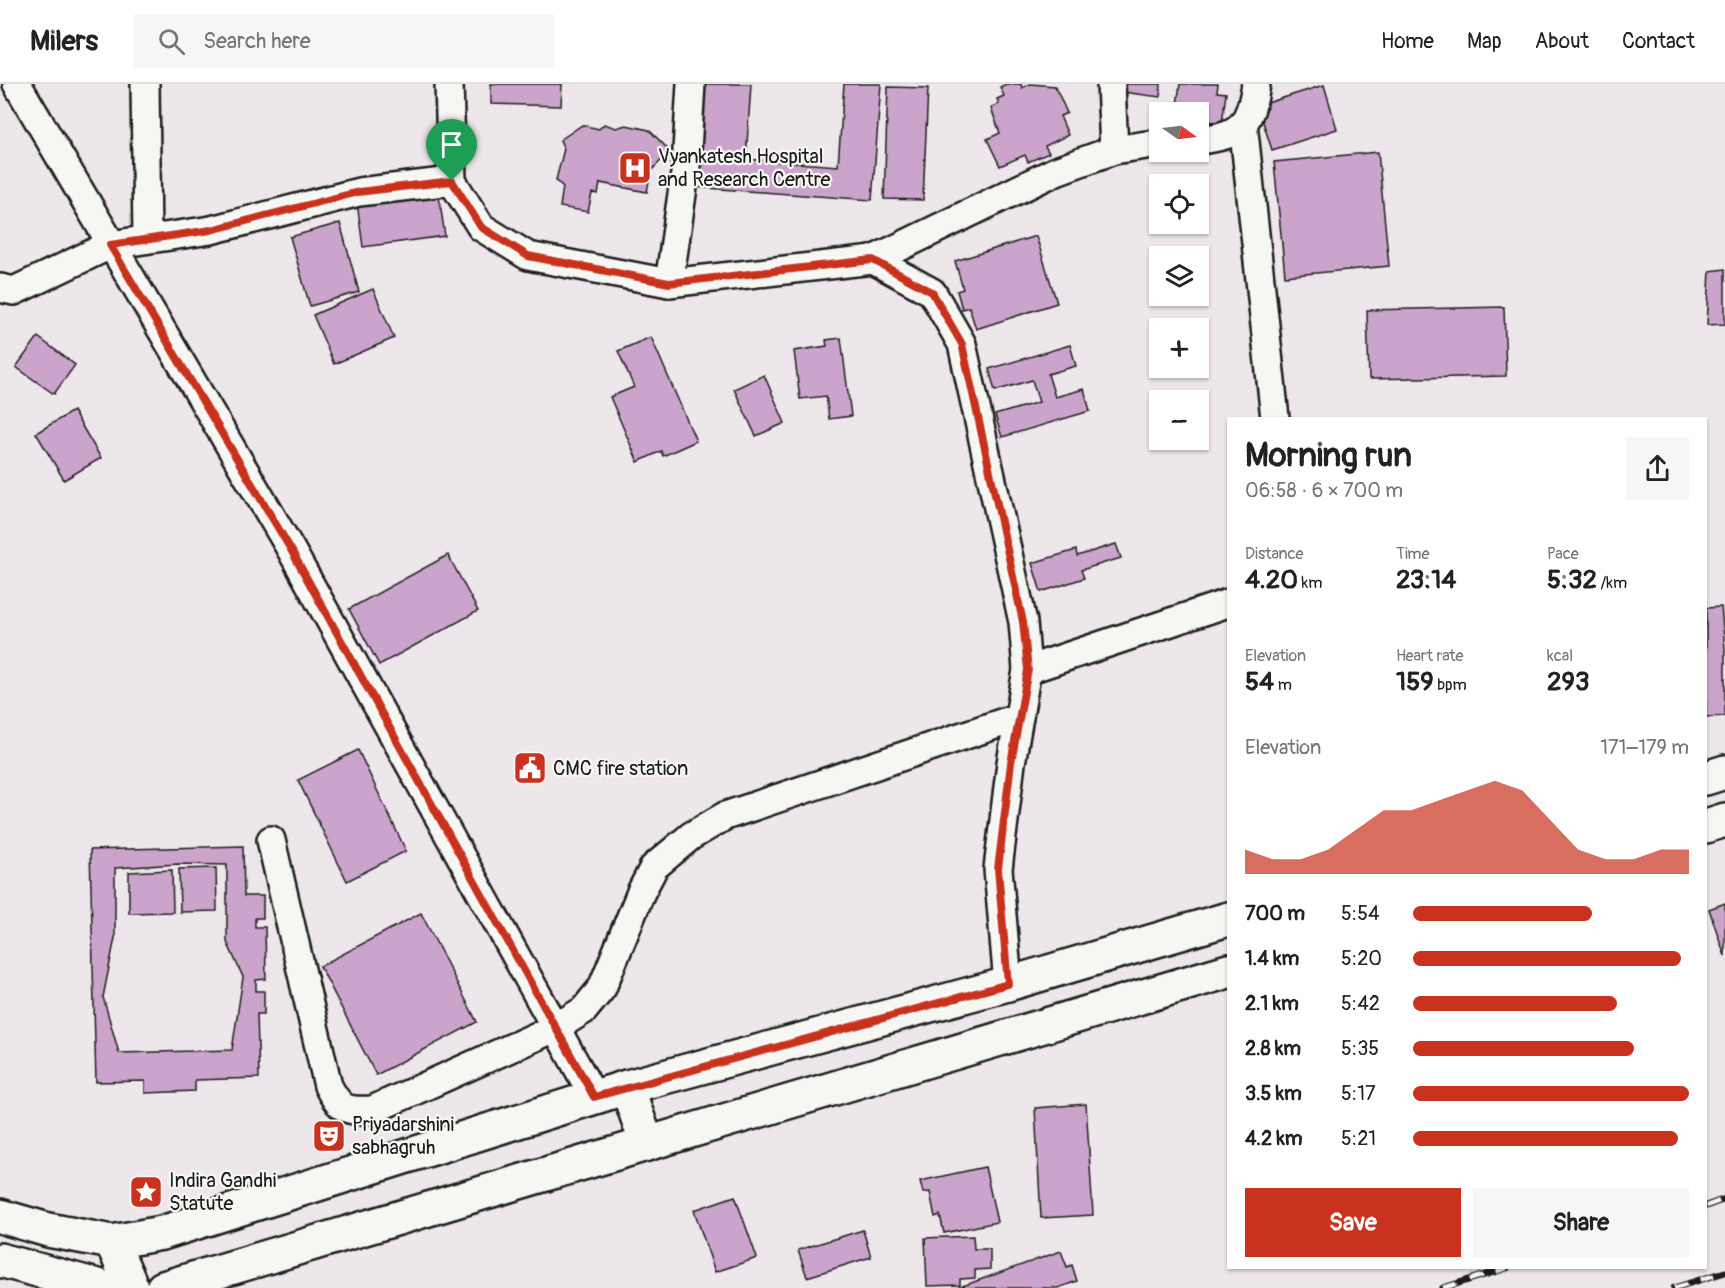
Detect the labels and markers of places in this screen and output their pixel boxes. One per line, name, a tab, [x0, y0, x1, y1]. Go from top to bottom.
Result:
pin	[426, 119, 477, 181]
place label: Vyankatesh Hospital and Research Centre	[658, 144, 830, 192]
hospital icon: Vyankatesh Hospital and Research Centre	[617, 150, 653, 186]
public building icon: CMC fire station	[512, 750, 548, 786]
place label: CMC fire station	[553, 756, 688, 781]
place label: Priyadarshini sabhagruh	[352, 1112, 454, 1160]
theatre icon: Priyadarshini sabhagruh	[311, 1118, 347, 1154]
place label: Indira Gandhi Statute	[169, 1168, 276, 1216]
place icon: Indira Gandhi Statute	[128, 1174, 164, 1210]

